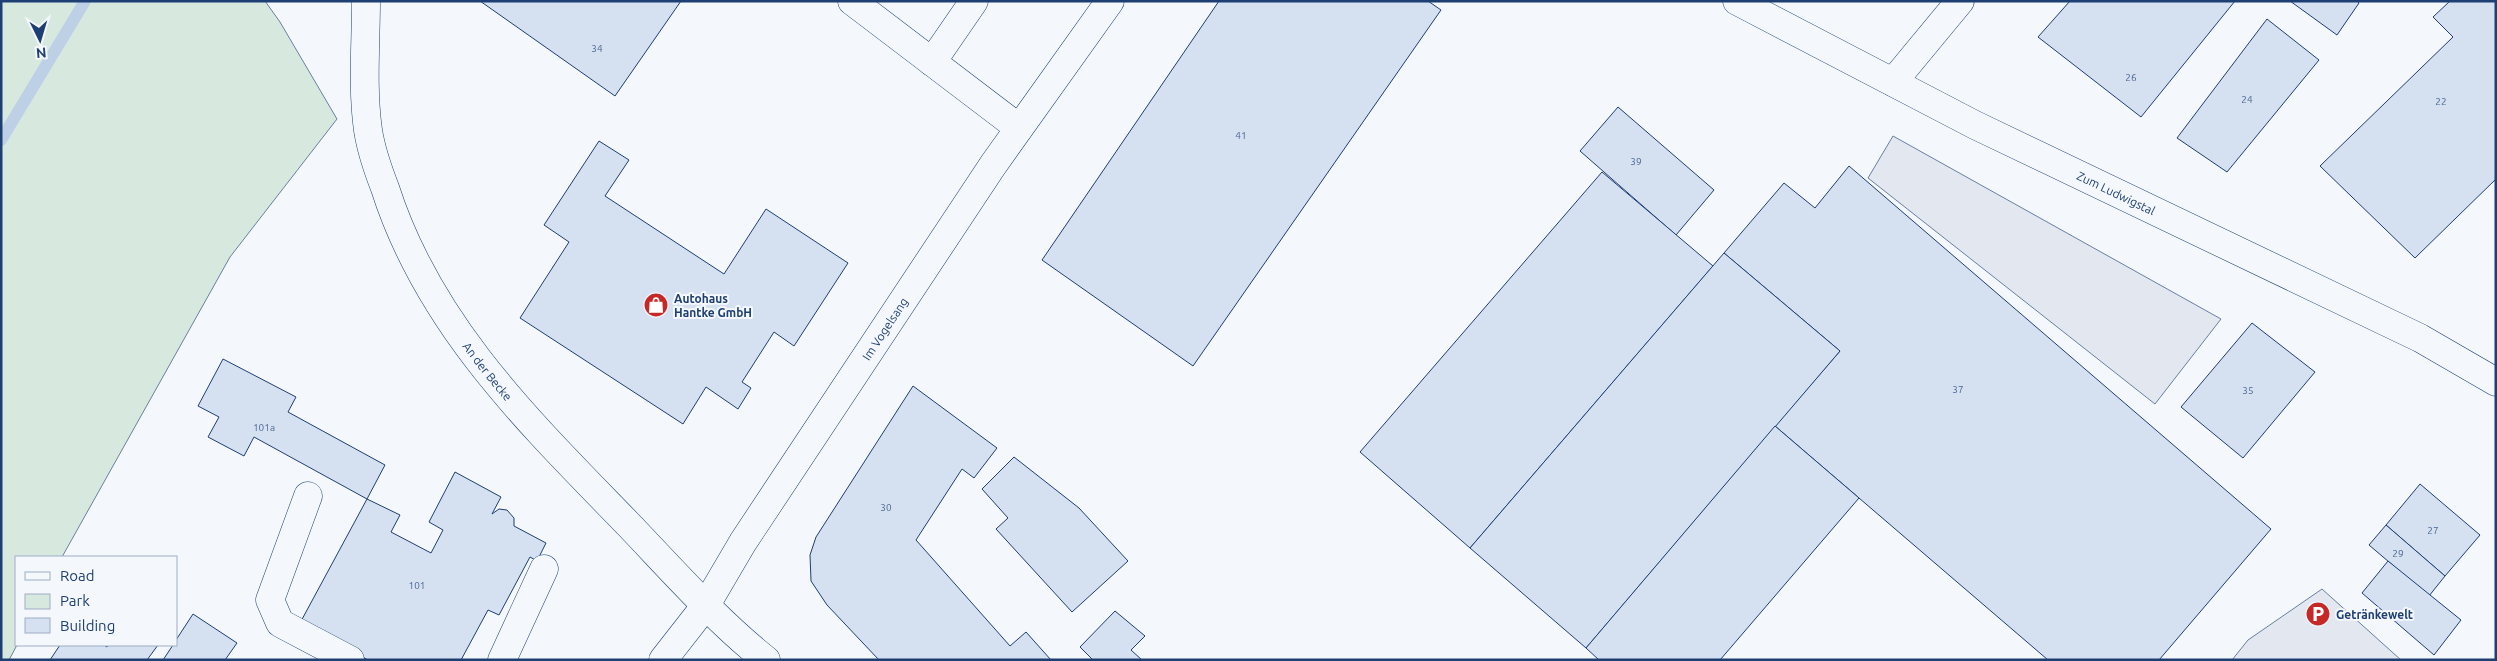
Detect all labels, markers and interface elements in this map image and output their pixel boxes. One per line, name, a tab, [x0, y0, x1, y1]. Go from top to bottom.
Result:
north arrow	[15, 15, 65, 65]
house number: 34	[591, 43, 603, 54]
text: N	[35, 45, 47, 61]
house number: 26	[2125, 72, 2137, 83]
house number: 24	[2241, 94, 2253, 105]
house number: 22	[2435, 96, 2447, 107]
house number: 41	[1235, 130, 1247, 141]
house number: 39	[1630, 156, 1642, 167]
street label: Zum Ludwigstal	[2075, 168, 2157, 217]
shop icon: Autohaus Hantke GmbH	[643, 292, 669, 318]
place label: Autohaus Hantke GmbH	[674, 292, 752, 319]
street label: Im Vogelsang	[859, 295, 910, 362]
street label: An der Becke	[461, 339, 515, 403]
house number: 37	[1952, 384, 1964, 395]
house number: 35	[2242, 385, 2254, 396]
house number: 101a	[253, 422, 275, 433]
house number: 30	[880, 502, 892, 513]
house number: 27	[2427, 525, 2439, 536]
house number: 29	[2392, 548, 2404, 559]
legend	[15, 556, 178, 646]
text: Road	[60, 567, 95, 584]
house number: 101	[409, 580, 425, 591]
text: Park	[60, 592, 90, 609]
parking icon: Getränkewelt	[2305, 601, 2331, 627]
place label: Getränkewelt	[2336, 608, 2413, 621]
text: Building	[60, 617, 115, 634]

